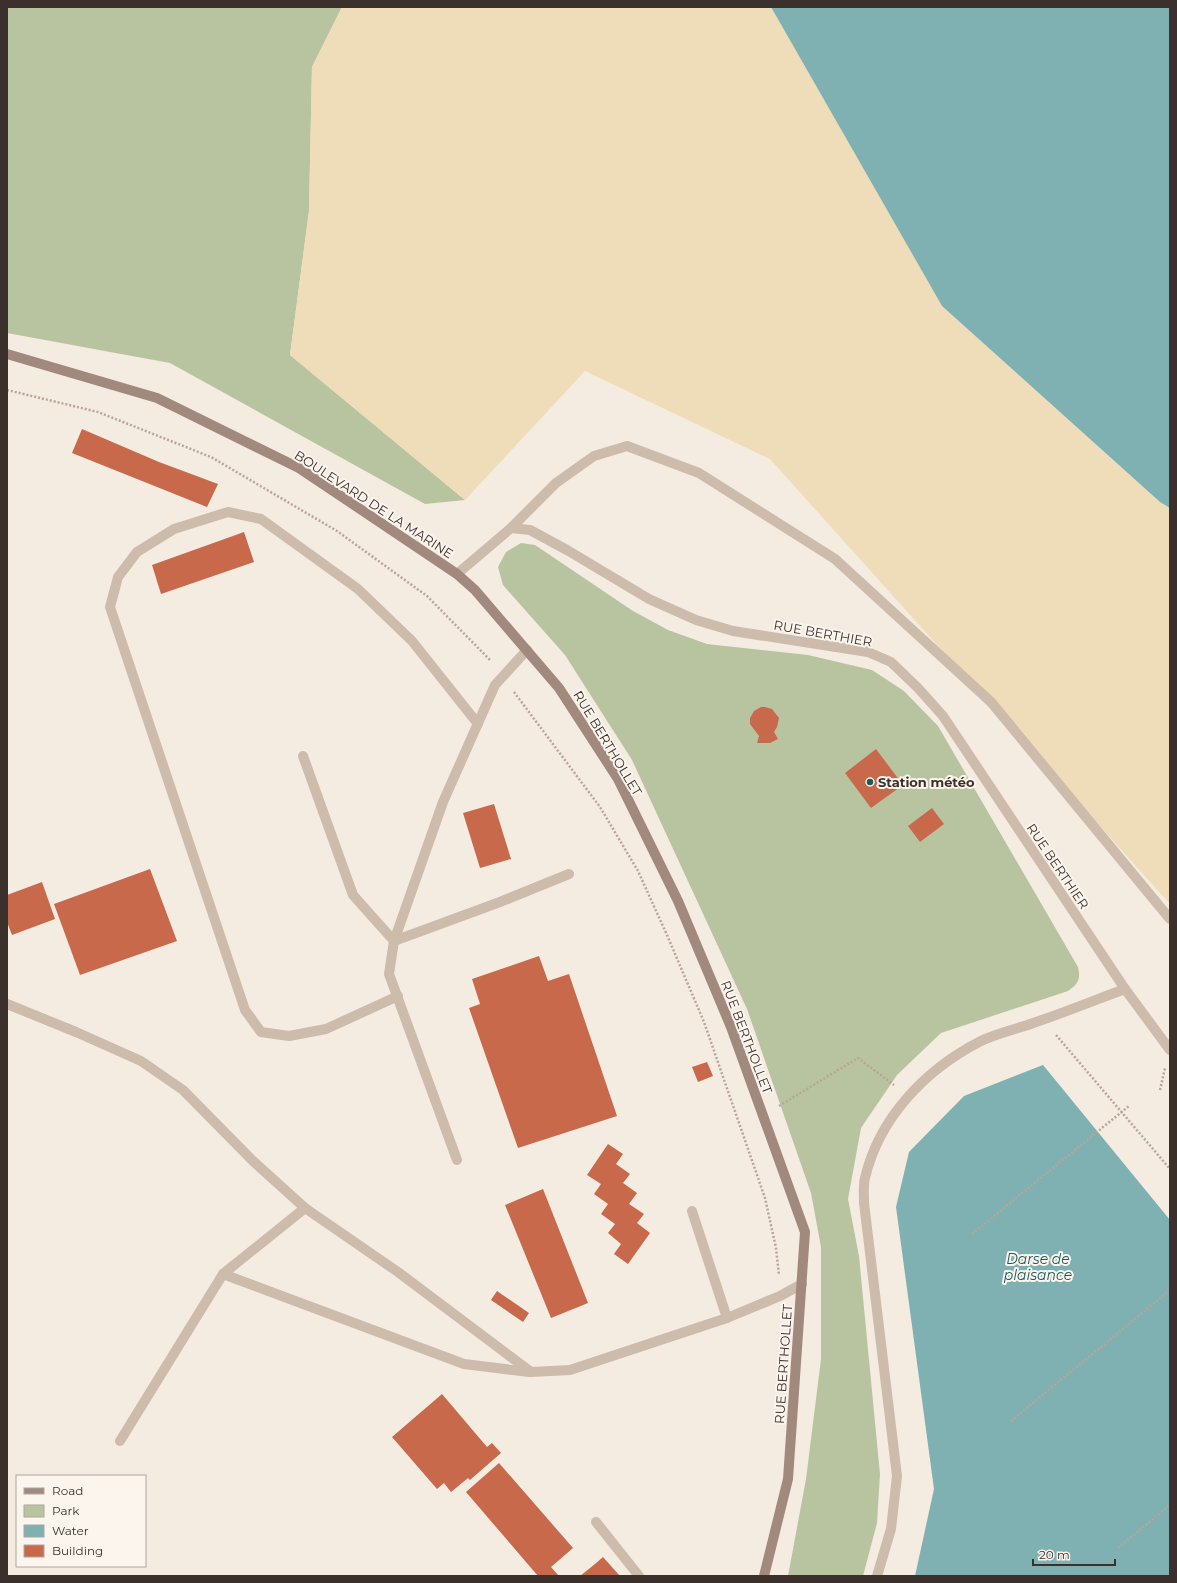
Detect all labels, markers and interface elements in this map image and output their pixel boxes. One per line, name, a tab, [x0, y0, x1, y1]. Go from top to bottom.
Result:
street label: BOULEVARD DE LA MARINE	[292, 447, 456, 561]
street label: RUE BERTHIER	[773, 616, 873, 650]
street label: RUE BERTHOLLET	[570, 687, 646, 799]
place label: Station météo	[878, 774, 975, 790]
marker: Station météo	[865, 777, 875, 787]
street label: RUE BERTHIER	[1024, 820, 1092, 912]
street label: RUE BERTHOLLET	[718, 978, 776, 1096]
water label: Darse de plaisance	[1004, 1250, 1072, 1284]
street label: RUE BERTHOLLET	[771, 1303, 795, 1424]
legend	[16, 1475, 146, 1567]
text: Road	[52, 1483, 83, 1498]
text: Park	[52, 1503, 80, 1518]
text: Water	[52, 1523, 89, 1538]
scale bar	[1033, 1541, 1115, 1567]
text: Building	[52, 1543, 103, 1558]
text: 20 m	[1039, 1547, 1070, 1562]

